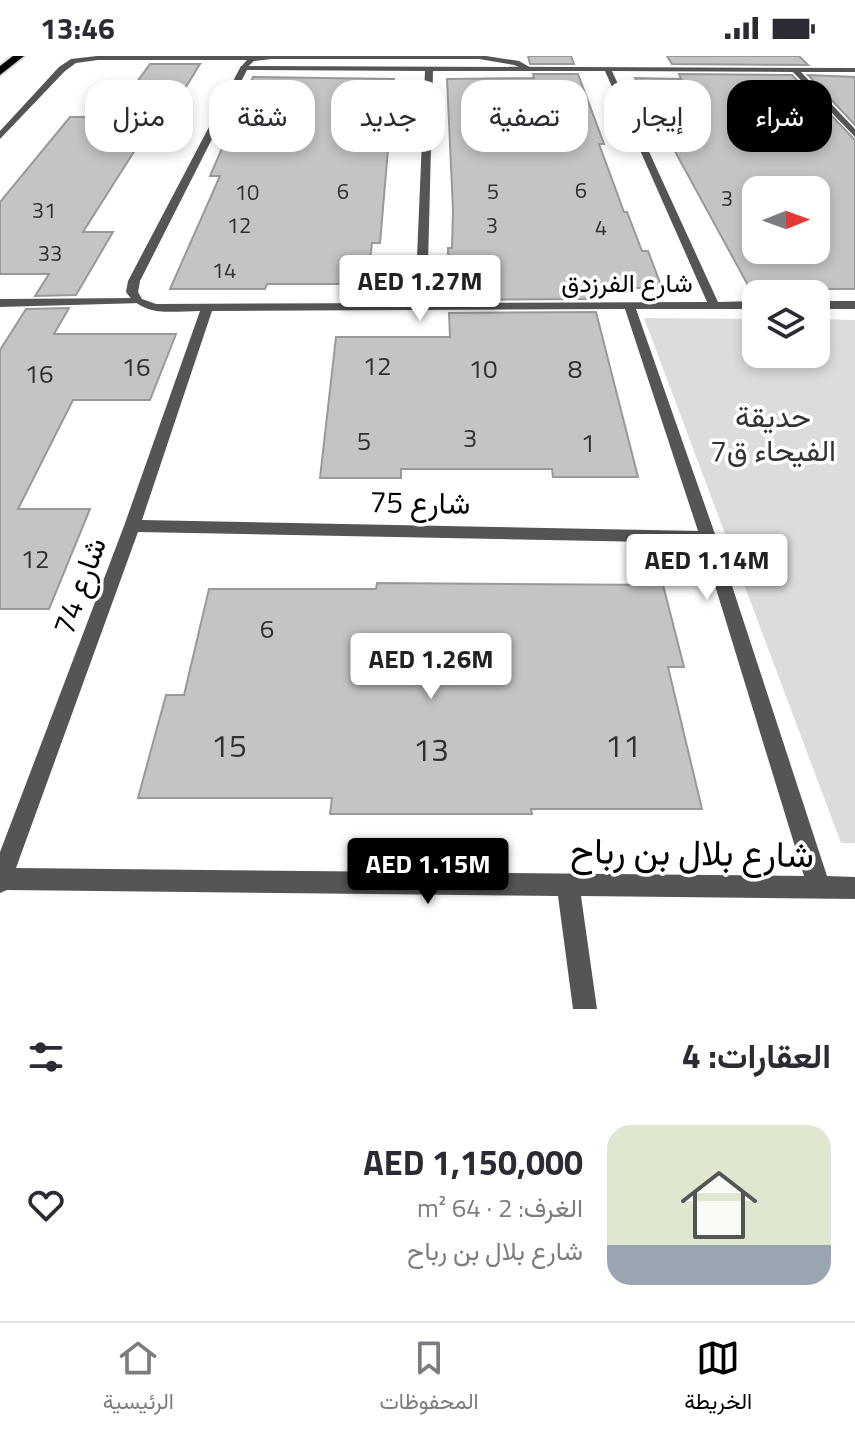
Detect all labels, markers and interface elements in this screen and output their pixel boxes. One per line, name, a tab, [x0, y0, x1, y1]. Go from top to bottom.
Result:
text: 13:46	[40, 5, 115, 51]
chip: منزل	[85, 80, 193, 152]
chip: شقة	[209, 80, 315, 152]
chip: جديد	[331, 80, 445, 152]
chip: تصفية	[461, 80, 588, 152]
chip: إيجار	[604, 80, 711, 152]
chip: شراء	[727, 80, 832, 152]
house number: 6	[575, 173, 587, 207]
house number: 6	[337, 174, 349, 208]
house number: 5	[487, 174, 499, 208]
house number: 10	[235, 175, 259, 209]
north arrow	[742, 176, 830, 264]
map controls	[742, 176, 830, 368]
house number: 3	[721, 181, 733, 215]
house number: 31	[32, 193, 56, 227]
house number: 12	[227, 208, 251, 242]
house number: 3	[486, 208, 498, 242]
house number: 4	[595, 210, 607, 244]
house number: 33	[38, 236, 62, 270]
house number: 14	[212, 253, 236, 287]
pin: AED 1.27M	[328, 255, 512, 323]
text: AED 1.27M	[357, 261, 483, 300]
street label: شارع الفرزدق	[561, 263, 693, 302]
button: layers	[742, 280, 830, 368]
house number: 12	[362, 346, 392, 385]
house number: 16	[121, 347, 151, 386]
house number: 10	[468, 349, 498, 388]
house number: 8	[568, 349, 582, 388]
house number: 16	[24, 354, 54, 393]
park label: حديقة الفيحاء ق7	[710, 393, 836, 473]
house number: 3	[463, 418, 477, 457]
house number: 5	[357, 421, 371, 460]
house number: 1	[581, 423, 595, 462]
street label: شارع 75	[369, 478, 471, 526]
street label: شارع 74	[40, 531, 118, 641]
pin: AED 1.14M	[615, 534, 799, 602]
house number: 12	[20, 539, 50, 578]
text: AED 1.14M	[644, 540, 770, 579]
house number: 6	[260, 609, 274, 648]
pin: AED 1.26M	[339, 633, 523, 701]
text: AED 1.26M	[368, 639, 494, 678]
house number: 15	[211, 721, 247, 769]
house number: 11	[605, 721, 641, 769]
house number: 13	[413, 725, 449, 773]
street label: شارع بلال بن رباح	[570, 822, 814, 881]
pin: AED 1.15M	[336, 838, 520, 906]
text: AED 1.15M	[365, 844, 491, 883]
text: العقارات: 4	[682, 1029, 831, 1081]
icon: filters	[24, 1035, 68, 1079]
text: AED 1,150,000	[363, 1136, 583, 1188]
icon: home	[671, 1157, 767, 1253]
icon: heart	[24, 1183, 68, 1227]
text: الغرف: 2 · 64 m²	[417, 1188, 583, 1227]
text: شارع بلال بن رباح	[407, 1231, 583, 1270]
tab: الرئيسية	[103, 1336, 174, 1421]
tab: المحفوظات	[380, 1336, 479, 1421]
tab: الخريطة	[684, 1336, 752, 1421]

